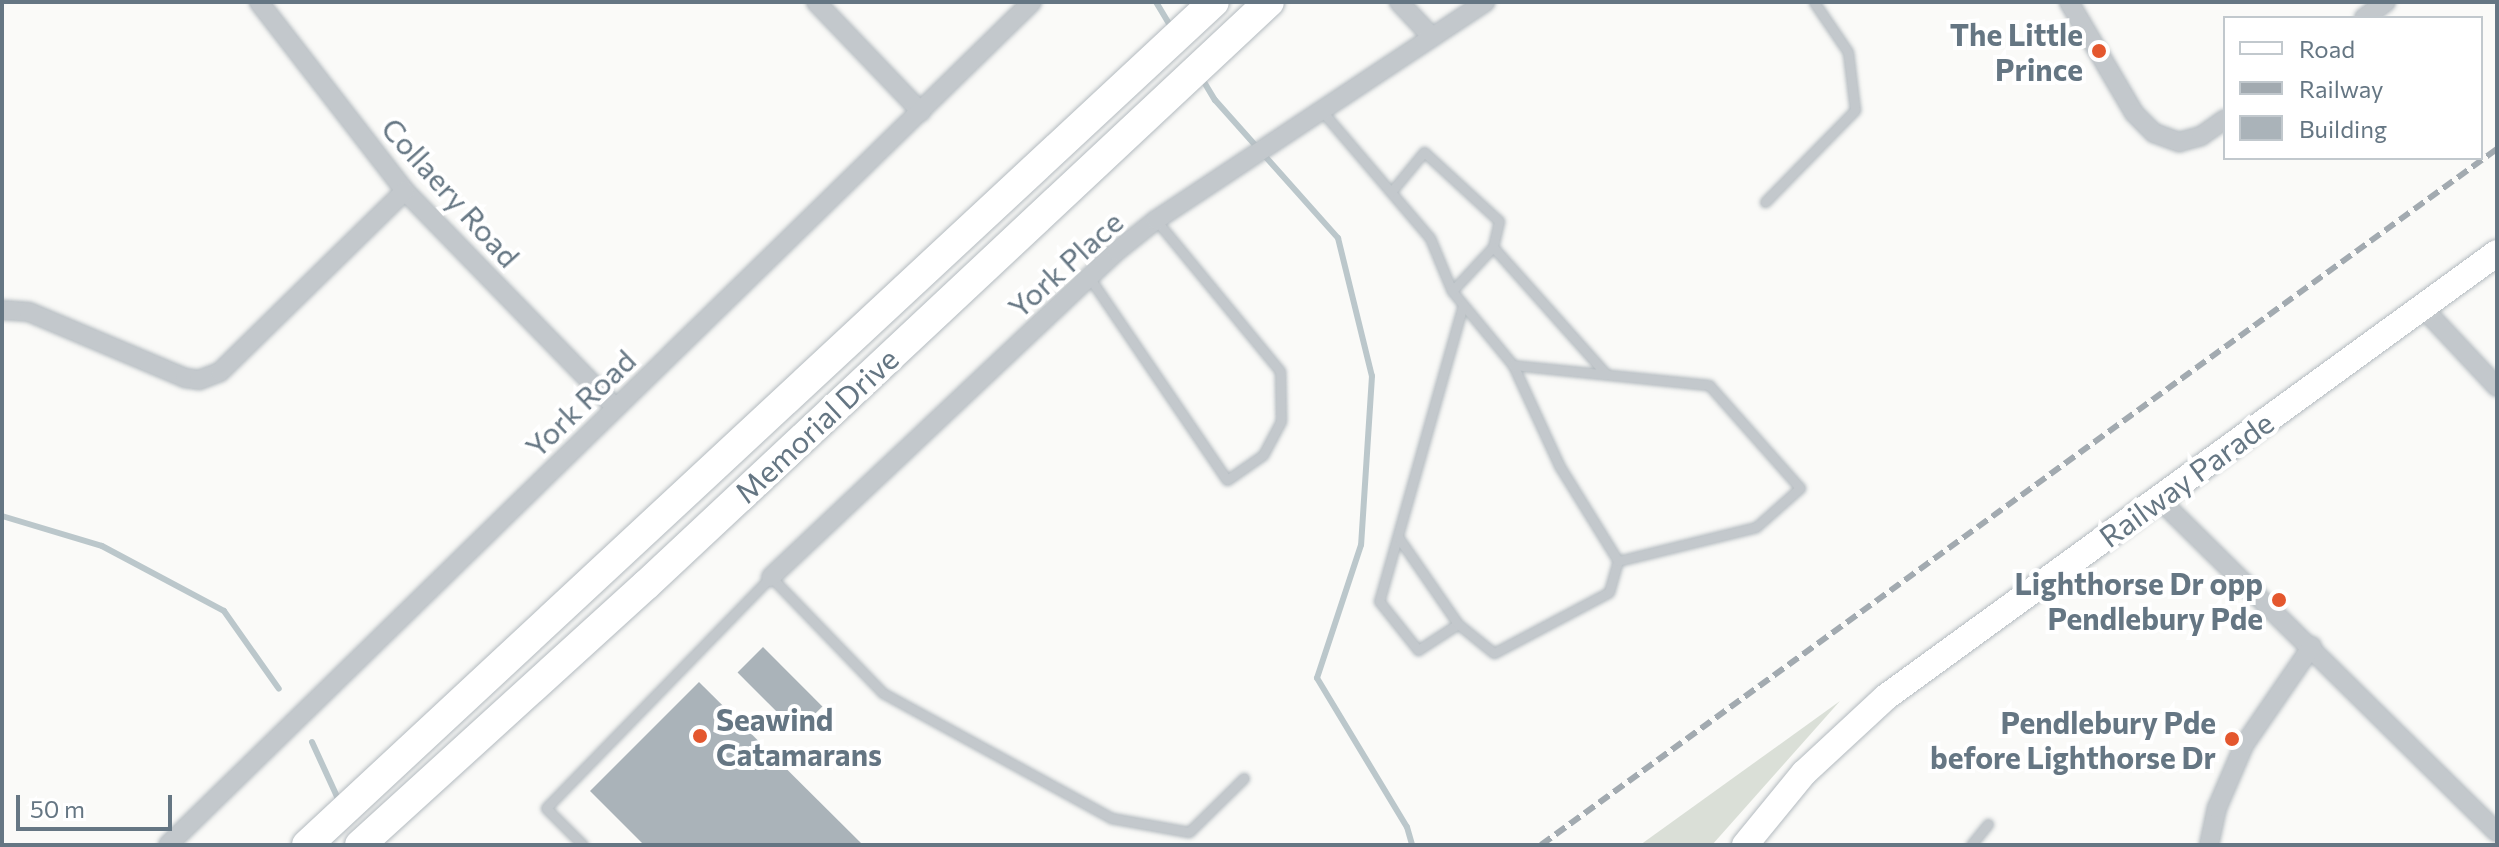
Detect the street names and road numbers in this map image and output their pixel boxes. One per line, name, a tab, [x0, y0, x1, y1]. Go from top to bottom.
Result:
street label: Collaery Road	[375, 110, 527, 274]
street label: York Place	[1000, 203, 1130, 325]
street label: Memorial Drive	[727, 340, 905, 510]
street label: York Road	[518, 342, 642, 464]
street label: Railway Parade	[2092, 404, 2280, 554]

